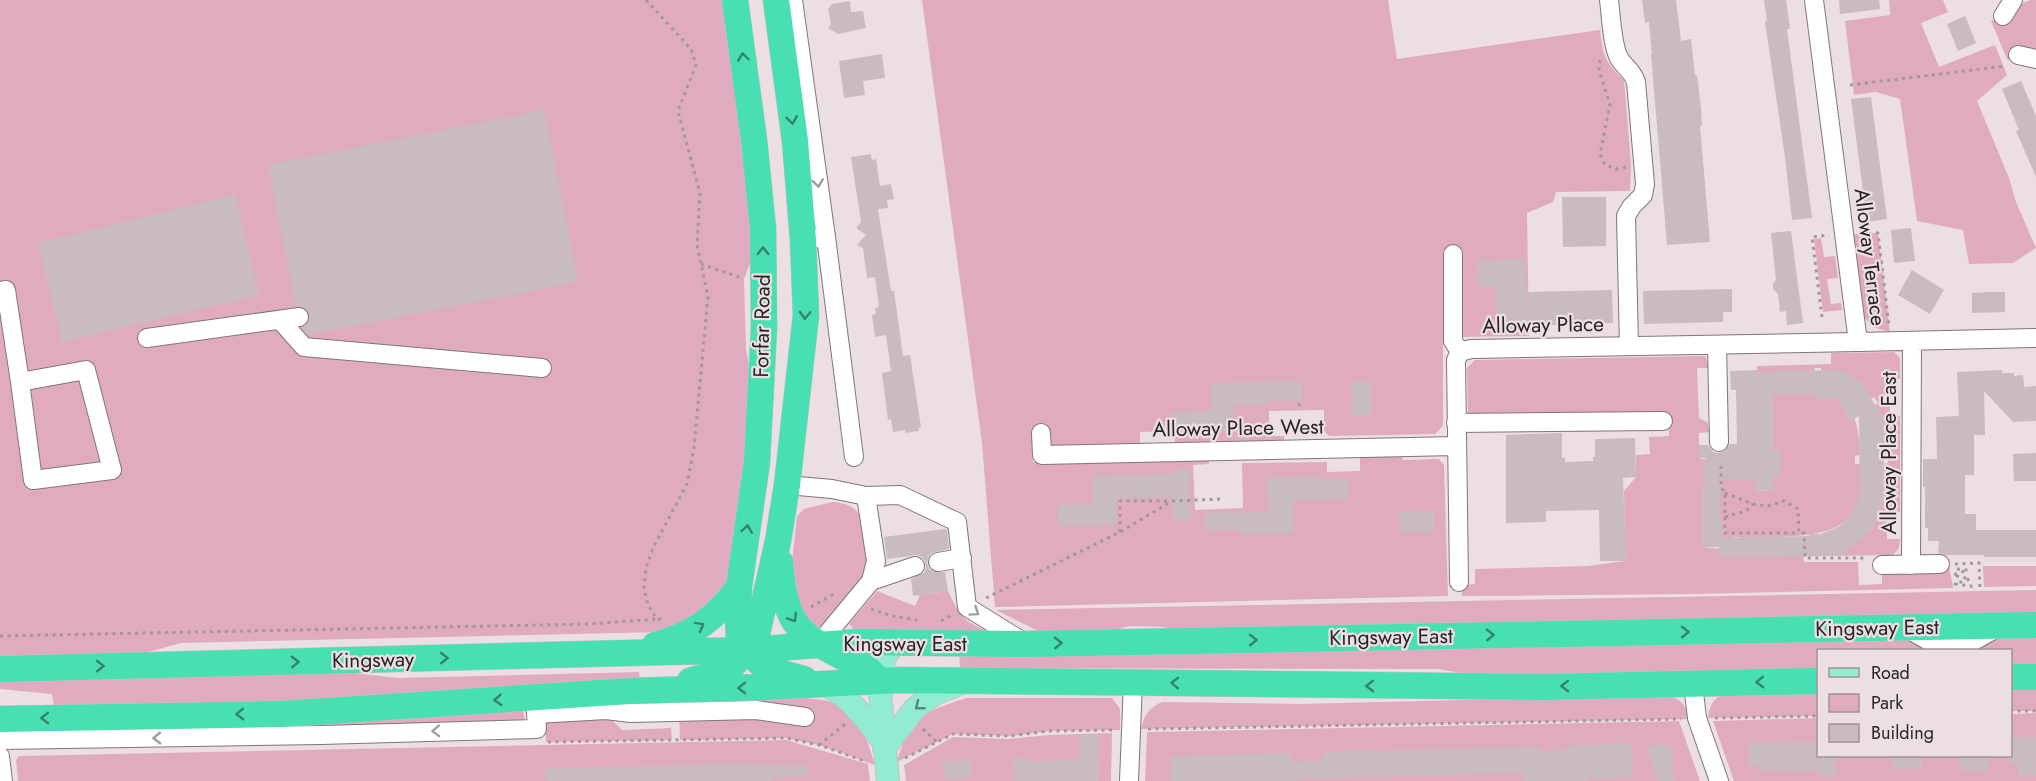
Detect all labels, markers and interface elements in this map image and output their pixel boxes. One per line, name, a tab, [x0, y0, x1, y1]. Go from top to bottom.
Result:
one-way arrow	[737, 52, 750, 62]
one-way arrow	[785, 116, 797, 125]
one-way arrow	[812, 178, 824, 187]
street label: Alloway Terrace	[1847, 187, 1893, 328]
one-way arrow	[757, 246, 769, 255]
street label: Forfar Road	[746, 274, 778, 378]
street label: Alloway Place	[1482, 309, 1604, 341]
one-way arrow	[799, 310, 812, 319]
street label: Alloway Place East	[1874, 371, 1904, 535]
street label: Alloway Place West	[1152, 412, 1324, 444]
one-way arrow	[741, 524, 753, 534]
one-way arrow	[969, 605, 980, 616]
one-way arrow	[786, 611, 797, 622]
street label: Kingsway East	[1815, 612, 1939, 644]
street label: Kingsway East	[1329, 621, 1453, 653]
one-way arrow	[694, 622, 704, 633]
one-way arrow	[1680, 625, 1689, 638]
street label: Kingsway East	[843, 629, 967, 659]
one-way arrow	[1485, 629, 1494, 641]
one-way arrow	[1248, 633, 1257, 646]
one-way arrow	[1053, 637, 1062, 649]
street label: Kingsway	[332, 644, 415, 676]
legend	[1817, 649, 2012, 757]
one-way arrow	[439, 652, 448, 664]
one-way arrow	[291, 655, 300, 668]
one-way arrow	[96, 660, 105, 673]
text: Road	[1871, 660, 1910, 686]
one-way arrow	[1171, 676, 1180, 689]
one-way arrow	[1756, 676, 1765, 689]
one-way arrow	[1366, 680, 1375, 692]
one-way arrow	[1561, 680, 1570, 693]
one-way arrow	[738, 681, 747, 694]
text: Park	[1871, 690, 1903, 716]
one-way arrow	[493, 693, 502, 706]
one-way arrow	[915, 699, 926, 710]
one-way arrow	[236, 708, 245, 721]
one-way arrow	[41, 712, 50, 724]
text: Building	[1871, 720, 1934, 746]
one-way arrow	[432, 725, 441, 738]
one-way arrow	[153, 731, 162, 744]

